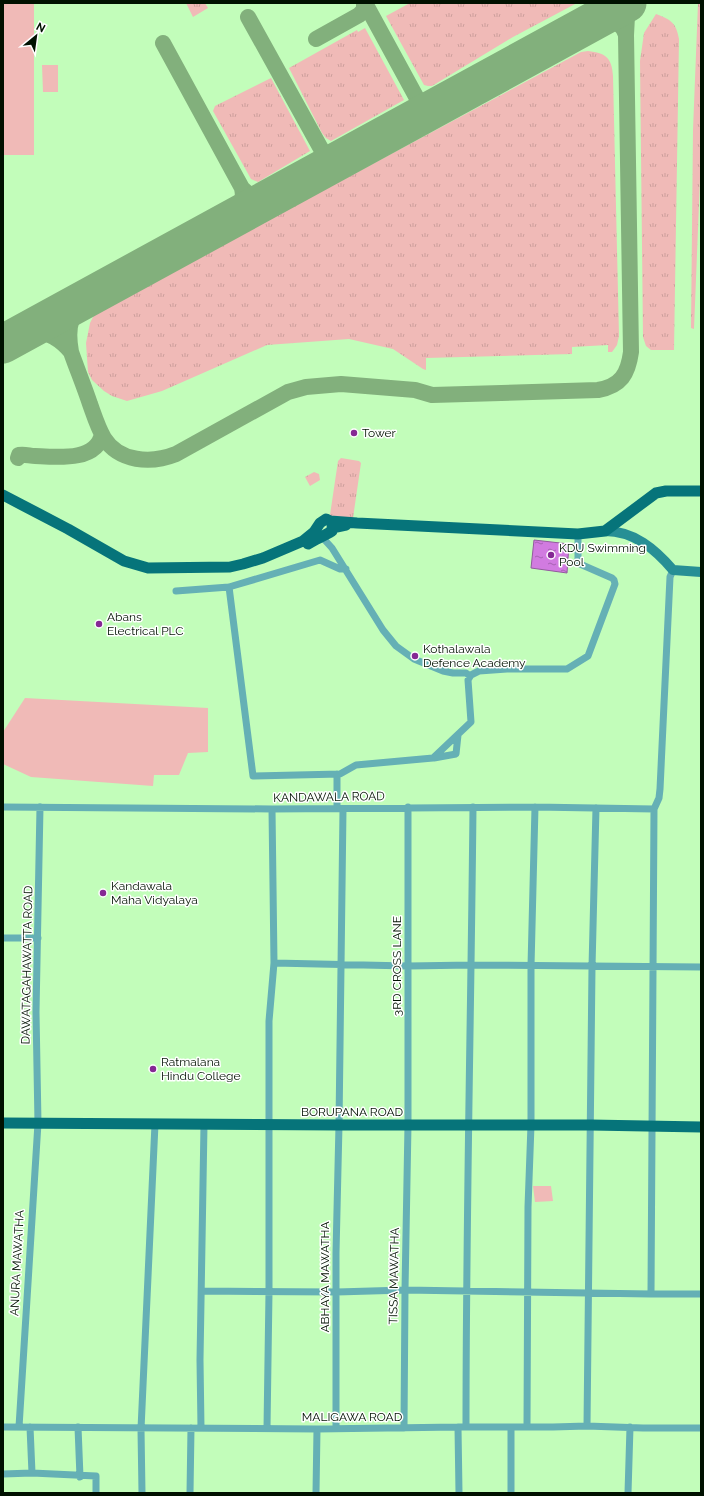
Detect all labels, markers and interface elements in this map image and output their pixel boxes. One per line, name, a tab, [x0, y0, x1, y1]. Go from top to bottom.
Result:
north arrow	[16, 16, 56, 56]
text: N	[34, 20, 47, 35]
place label: Tower	[362, 426, 396, 440]
marker: Tower	[349, 428, 359, 438]
place label: KDU Swimming Pool	[559, 541, 646, 569]
marker: KDU Swimming Pool	[546, 550, 556, 560]
place label: Abans Electrical PLC	[107, 610, 184, 638]
marker: Abans Electrical PLC	[94, 619, 104, 629]
place label: Kothalawala Defence Academy	[423, 642, 526, 670]
marker: Kothalawala Defence Academy	[410, 651, 420, 661]
street label: KANDAWALA ROAD	[273, 789, 385, 805]
place label: Kandawala Maha Vidyalaya	[111, 879, 198, 907]
street label: DAWATAGAHAWATTA ROAD	[19, 885, 35, 1045]
marker: Kandawala Maha Vidyalaya	[98, 888, 108, 898]
street label: 3RD CROSS LANE	[390, 916, 404, 1016]
place label: Ratmalana Hindu College	[161, 1055, 241, 1083]
marker: Ratmalana Hindu College	[148, 1064, 158, 1074]
street label: BORUPANA ROAD	[301, 1105, 404, 1119]
street label: ANURA MAWATHA	[7, 1210, 27, 1316]
street label: ABHAYA MAWATHA	[318, 1221, 332, 1333]
street label: TISSA MAWATHA	[386, 1227, 402, 1325]
street label: MALIGAWA ROAD	[302, 1410, 403, 1424]

